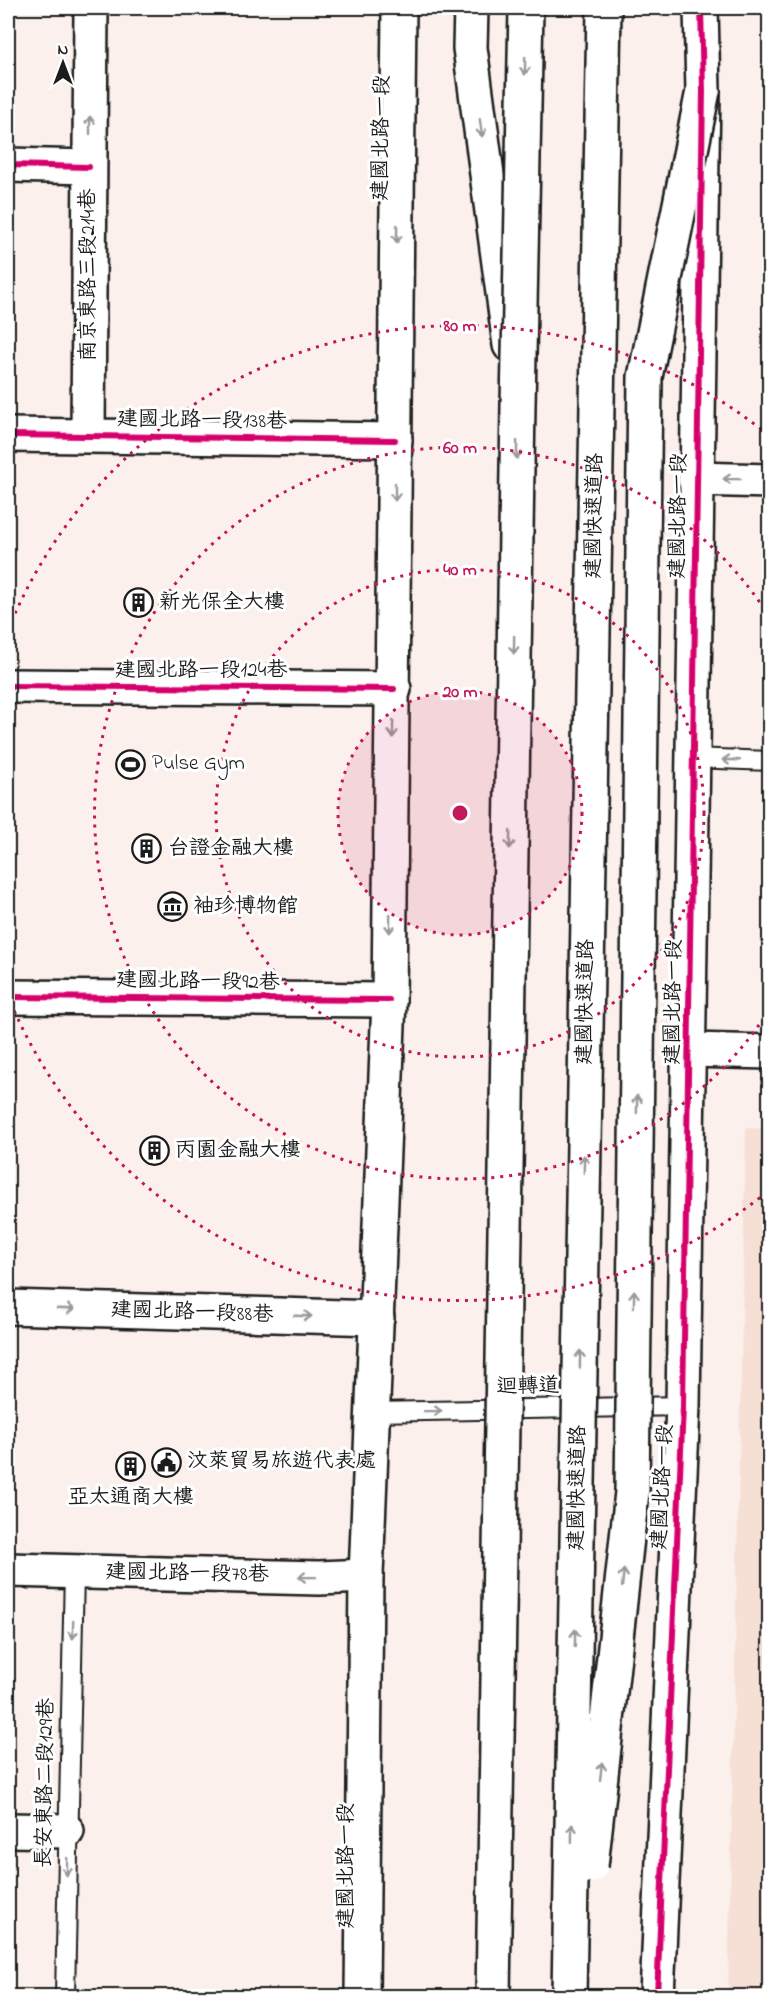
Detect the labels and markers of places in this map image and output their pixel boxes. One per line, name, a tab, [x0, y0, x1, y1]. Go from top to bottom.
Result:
building icon: 新光保全大樓	[122, 587, 154, 619]
place label: 新光保全大樓	[159, 588, 285, 618]
sports icon: Pulse Gym	[115, 748, 147, 780]
place label: Pulse Gym	[152, 749, 245, 781]
centre of rings	[450, 803, 470, 823]
building icon: 台證金融大樓	[131, 833, 163, 865]
place label: 台證金融大樓	[168, 834, 294, 864]
museum icon: 袖珍博物館	[156, 891, 188, 923]
place label: 袖珍博物館	[193, 892, 298, 922]
building icon: 丙園金融大樓	[138, 1135, 170, 1167]
place label: 丙園金融大樓	[175, 1136, 301, 1166]
public building icon: 汶萊貿易旅遊代表處	[150, 1446, 182, 1478]
place label: 汶萊貿易旅遊代表處	[187, 1447, 376, 1477]
building icon: 亞太通商大樓	[115, 1451, 147, 1483]
place label: 亞太通商大樓	[68, 1483, 194, 1513]

